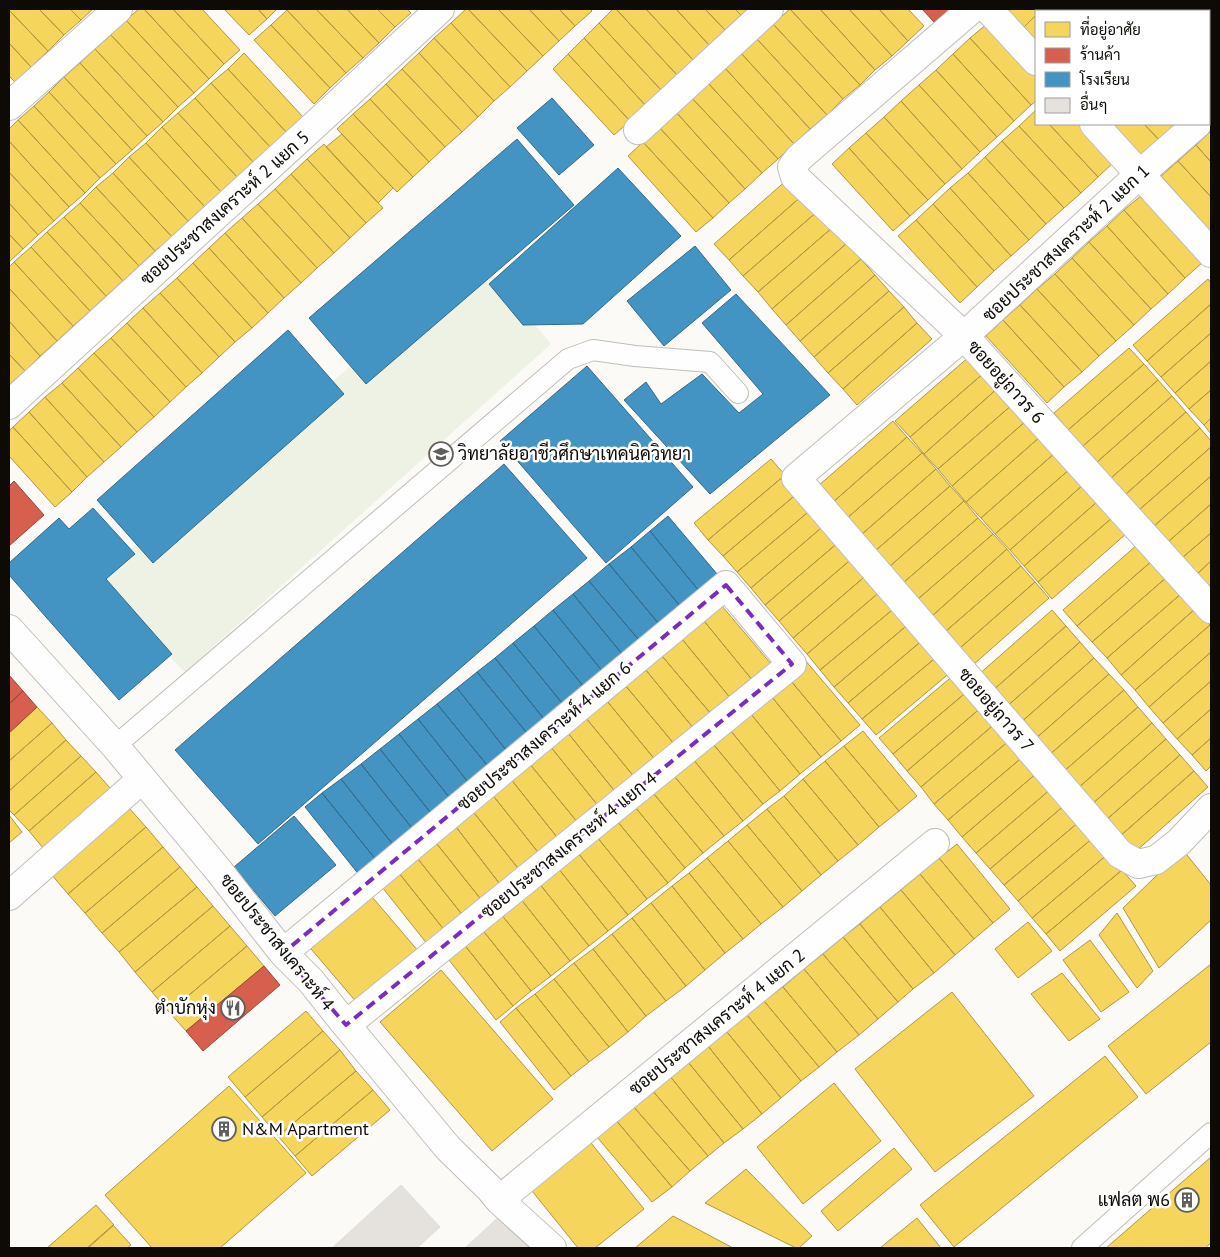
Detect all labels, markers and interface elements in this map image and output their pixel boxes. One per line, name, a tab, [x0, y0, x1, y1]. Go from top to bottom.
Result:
legend	[1035, 10, 1210, 125]
text: ที่อยู่อาศัย	[1080, 15, 1141, 40]
text: ร้านค้า	[1080, 45, 1120, 64]
text: โรงเรียน	[1079, 70, 1130, 89]
text: อื่นๆ	[1080, 90, 1108, 114]
street label: ซอยประชาสงเคราะห์ 2 แยก 5	[134, 125, 314, 290]
street label: ซอยประชาสงเคราะห์ 2 แยก 1	[977, 158, 1154, 326]
street label: ซอยอยู่ถาวร 6	[961, 335, 1050, 430]
school or university icon: วิทยาลัยอาชีวศึกษาเทคนิควิทยา	[428, 441, 454, 467]
place label: วิทยาลัยอาชีวศึกษาเทคนิควิทยา	[457, 441, 691, 465]
street label: ซอยประชาสงเคราะห์ 4 แยก 6	[451, 655, 635, 815]
street label: ซอยอยู่ถาวร 7	[952, 663, 1039, 758]
street label: ซอยประชาสงเคราะห์ 4 แยก 4	[475, 765, 662, 923]
street label: ซอยประชาสงเคราะห์ 4	[215, 868, 341, 1015]
street label: ซอยประชาสงเคราะห์ 4 แยก 2	[623, 943, 810, 1100]
restaurant icon: ตำบักหุ่ง	[220, 995, 246, 1021]
place label: ตำบักหุ่ง	[155, 996, 216, 1020]
building icon: N&M Apartment	[211, 1116, 237, 1142]
place label: N&M Apartment	[242, 1117, 369, 1140]
building icon: แฟลต พ6	[1174, 1187, 1200, 1213]
place label: แฟลต พ6	[1098, 1188, 1170, 1211]

